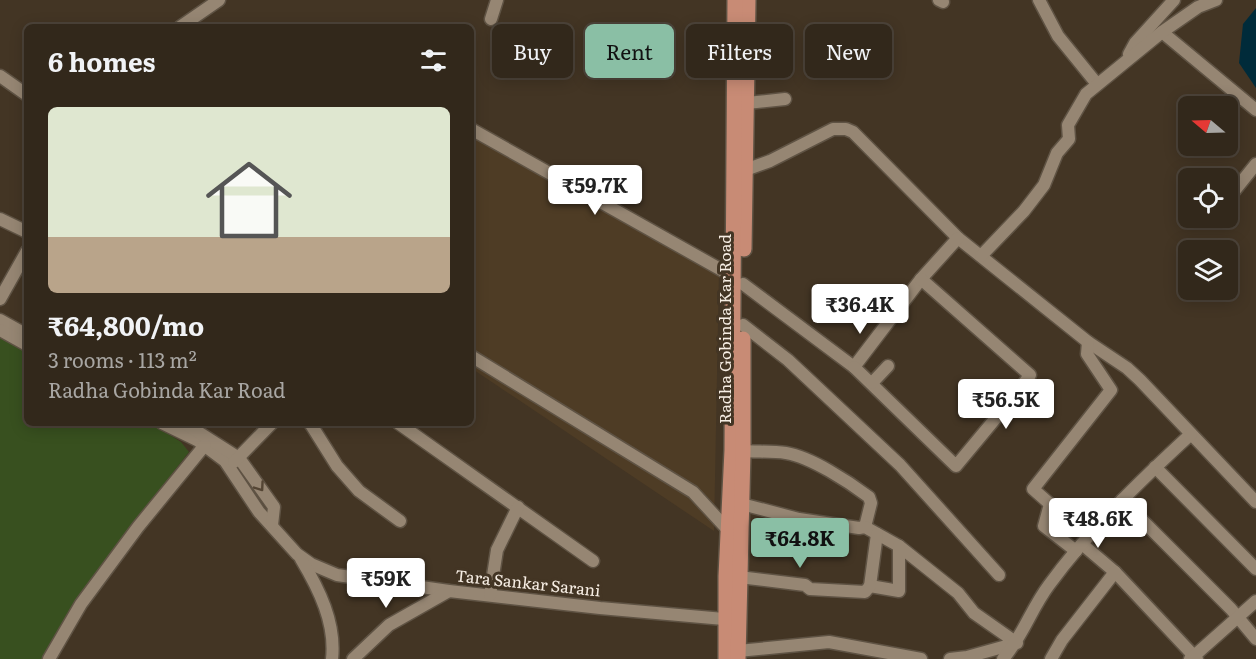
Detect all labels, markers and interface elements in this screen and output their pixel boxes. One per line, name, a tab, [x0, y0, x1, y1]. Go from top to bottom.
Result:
chip: Buy	[492, 24, 573, 78]
chip: Rent	[585, 24, 674, 78]
chip: Filters	[686, 24, 793, 78]
chip: New	[805, 24, 892, 78]
text: 6 homes	[48, 41, 155, 80]
icon: filters	[417, 44, 450, 77]
north arrow	[1178, 96, 1238, 156]
map controls	[1178, 96, 1238, 300]
icon: home	[195, 146, 303, 254]
pin: ₹59.7K	[546, 165, 644, 216]
button: locate	[1178, 168, 1238, 228]
text: ₹59.7K	[562, 169, 628, 199]
street label: Radha Gobinda Kar Road	[712, 234, 736, 424]
button: layers	[1178, 240, 1238, 300]
pin: ₹36.4K	[811, 284, 909, 335]
text: ₹36.4K	[826, 288, 894, 318]
text: ₹64,800/mo	[48, 305, 204, 344]
text: 3 rooms · 113 m²	[48, 344, 197, 374]
text: Radha Gobinda Kar Road	[48, 374, 286, 404]
pin: ₹56.5K	[957, 379, 1055, 430]
text: ₹56.5K	[972, 383, 1040, 413]
one-way arrow	[252, 480, 263, 491]
pin: ₹48.6K	[1049, 498, 1147, 549]
text: ₹48.6K	[1063, 502, 1133, 532]
pin: ₹64.8K	[751, 518, 849, 569]
text: ₹64.8K	[765, 522, 835, 552]
pin: ₹59K	[350, 558, 422, 609]
text: ₹59K	[361, 562, 411, 592]
street label: Tara Sankar Sarani	[454, 562, 602, 602]

